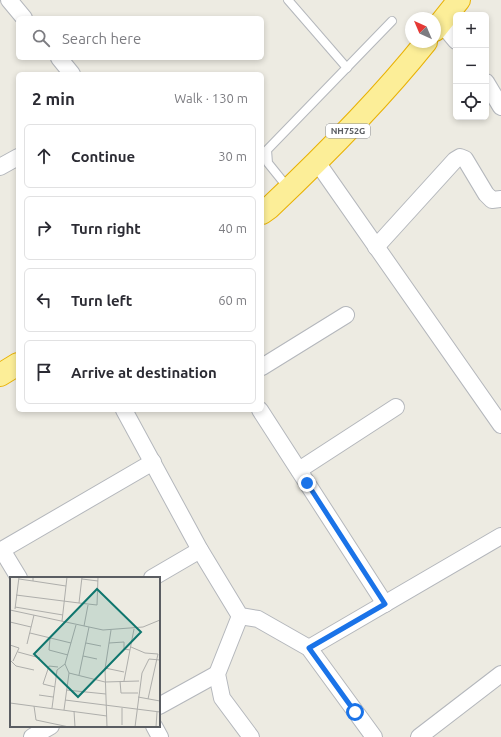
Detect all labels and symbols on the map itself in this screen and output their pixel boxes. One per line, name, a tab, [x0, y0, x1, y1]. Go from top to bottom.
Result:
north arrow	[405, 12, 441, 48]
road number: NH752G	[326, 124, 370, 138]
route end	[298, 474, 316, 492]
inset map	[10, 577, 160, 727]
route start	[346, 703, 364, 721]

